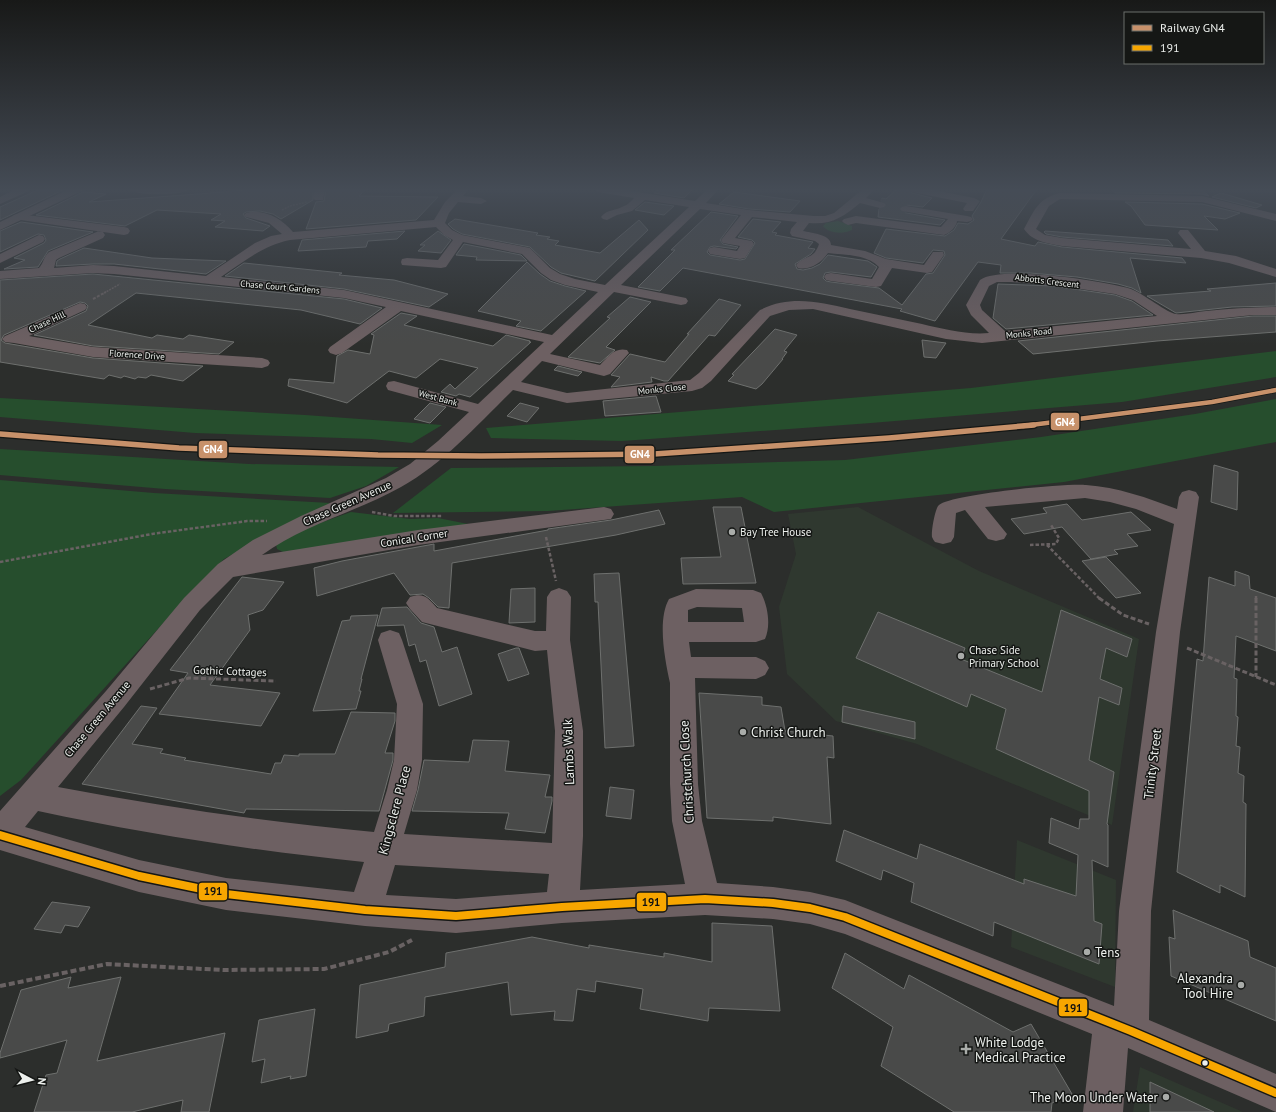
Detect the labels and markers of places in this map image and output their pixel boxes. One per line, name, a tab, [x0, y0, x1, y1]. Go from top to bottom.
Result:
place label: Bay Tree House	[740, 525, 812, 539]
marker: Bay Tree House	[727, 527, 737, 537]
place label: Chase Side Primary School	[969, 643, 1040, 670]
marker: Chase Side Primary School	[956, 651, 966, 661]
place label: Christ Church	[751, 724, 826, 741]
marker: Christ Church	[738, 727, 748, 737]
place label: Tens	[1095, 944, 1120, 961]
marker: Tens	[1082, 947, 1092, 957]
place label: Alexandra Tool Hire	[1177, 970, 1233, 1002]
marker: Alexandra Tool Hire	[1236, 980, 1246, 990]
place label: White Lodge Medical Practice	[975, 1034, 1066, 1066]
marker: White Lodge Medical Practice	[960, 1043, 972, 1055]
unlabelled marker	[1200, 1058, 1210, 1068]
place label: The Moon Under Water	[1030, 1089, 1159, 1106]
marker: The Moon Under Water	[1161, 1092, 1171, 1102]

